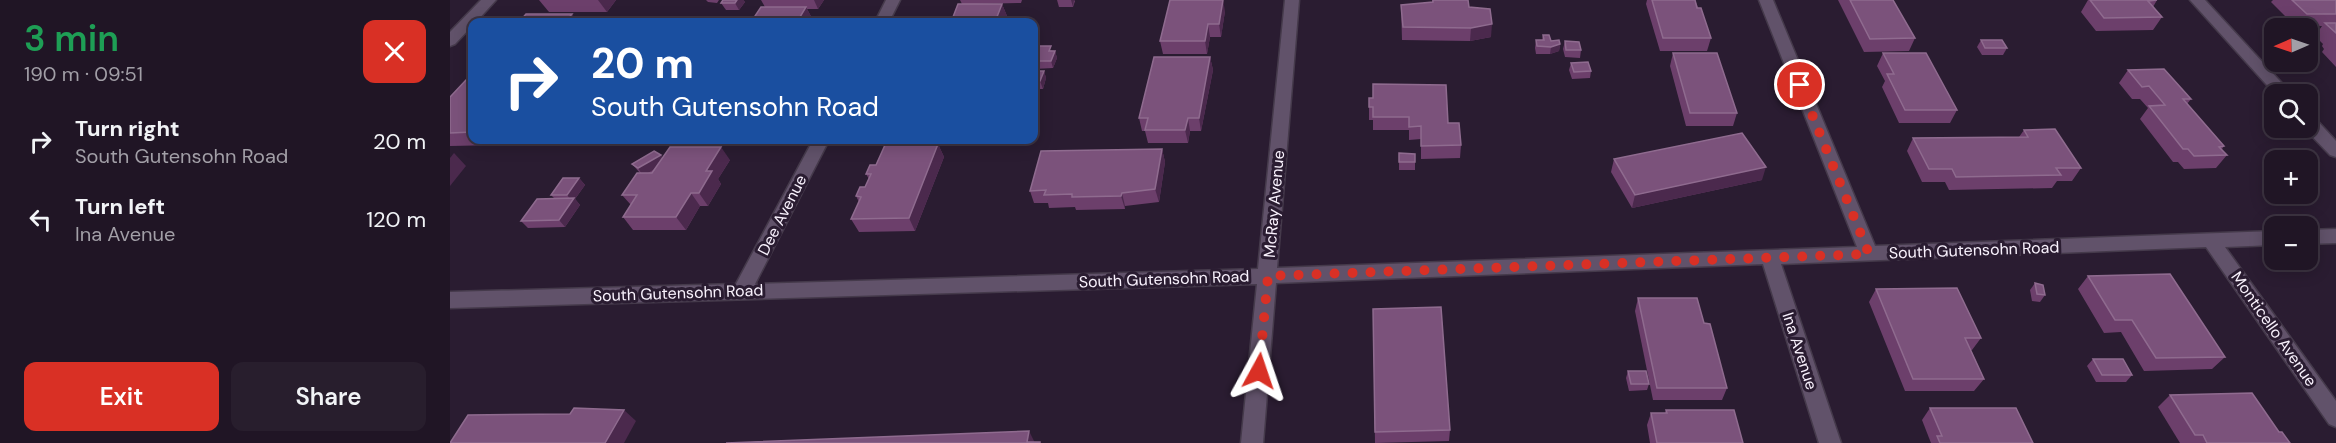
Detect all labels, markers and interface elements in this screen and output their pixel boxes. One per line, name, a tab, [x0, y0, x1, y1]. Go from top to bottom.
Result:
text: 3 min	[24, 15, 119, 62]
north arrow	[2264, 18, 2318, 72]
map controls	[2264, 18, 2318, 270]
button: close	[363, 20, 426, 83]
text: 20 m	[591, 36, 694, 91]
icon: right	[492, 42, 570, 120]
pin	[1774, 59, 1825, 110]
text: 190 m · 09:51	[24, 61, 143, 87]
icon: arrive	[1783, 68, 1816, 101]
button: search	[2264, 84, 2318, 138]
text: South Gutensohn Road	[591, 89, 879, 124]
text: Turn right	[75, 114, 180, 143]
icon: right	[24, 125, 57, 158]
text: 20 m	[373, 127, 426, 156]
text: South Gutensohn Road	[75, 143, 288, 169]
street label: McRay Avenue	[1259, 149, 1289, 259]
button: +	[2264, 150, 2318, 204]
street label: Dee Avenue	[753, 171, 811, 259]
text: Turn left	[75, 192, 165, 221]
icon: left	[24, 203, 57, 236]
text: 120 m	[366, 205, 426, 234]
button: −	[2264, 216, 2318, 270]
text: Ina Avenue	[75, 221, 175, 247]
street label: South Gutensohn Road	[1888, 237, 2060, 263]
street label: South Gutensohn Road	[1078, 266, 1250, 292]
street label: Monticello Avenue	[2226, 267, 2322, 391]
street label: South Gutensohn Road	[592, 280, 764, 306]
street label: Ina Avenue	[1778, 310, 1822, 392]
position arrow	[1227, 339, 1291, 403]
button: Exit	[24, 362, 219, 431]
button: Share	[231, 362, 426, 431]

